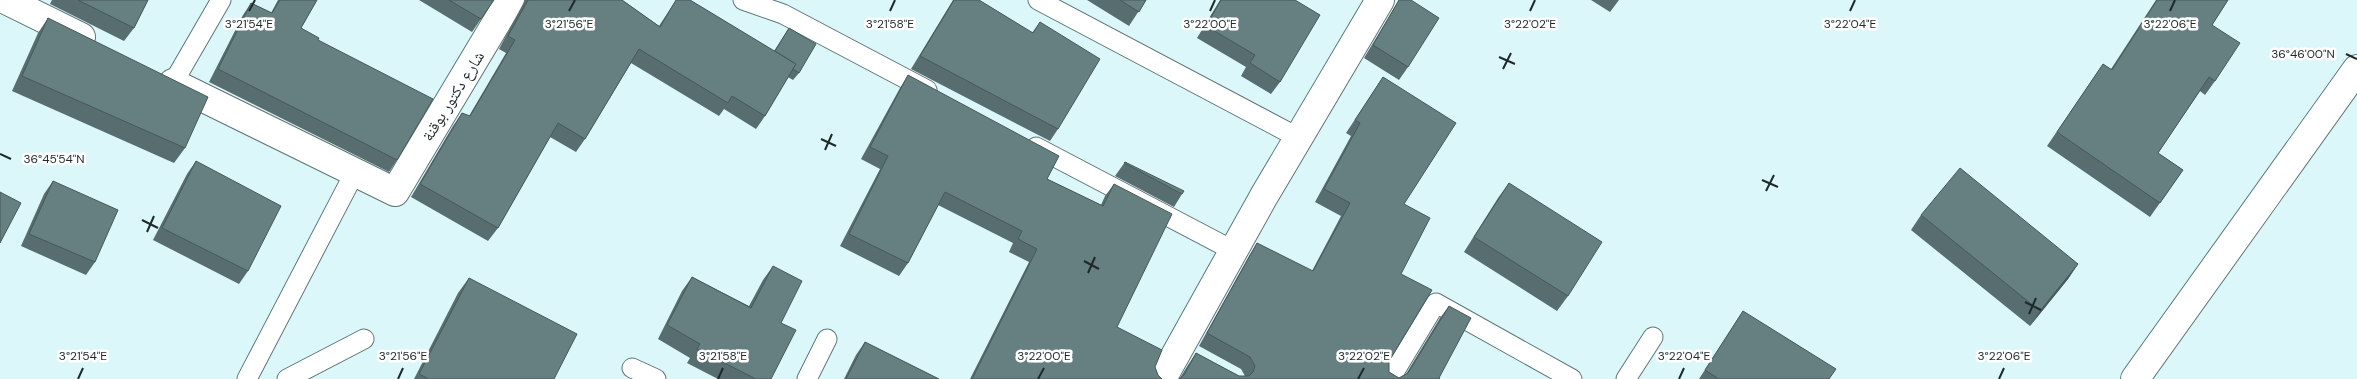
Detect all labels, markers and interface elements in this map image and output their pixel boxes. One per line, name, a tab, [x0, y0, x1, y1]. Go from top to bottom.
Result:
text: 3°21'54"E	[225, 16, 273, 32]
text: 3°21'56"E	[545, 16, 593, 32]
text: 3°21'58"E	[866, 16, 914, 32]
text: 3°22'00"E	[1183, 16, 1237, 32]
text: 3°22'02"E	[1504, 16, 1556, 32]
text: 3°22'04"E	[1824, 16, 1877, 32]
text: 3°22'06"E	[2144, 16, 2197, 32]
text: 36°46'00"N	[2271, 46, 2335, 62]
street label: شارع دكتور بوقنة	[417, 47, 489, 145]
text: 36°45'54"N	[23, 151, 85, 167]
text: 3°21'54"E	[59, 348, 107, 364]
text: 3°21'56"E	[379, 348, 427, 364]
text: 3°21'58"E	[699, 348, 747, 364]
text: 3°22'00"E	[1017, 348, 1071, 364]
text: 3°22'02"E	[1338, 348, 1390, 364]
text: 3°22'04"E	[1658, 348, 1711, 364]
text: 3°22'06"E	[1978, 348, 2031, 364]

